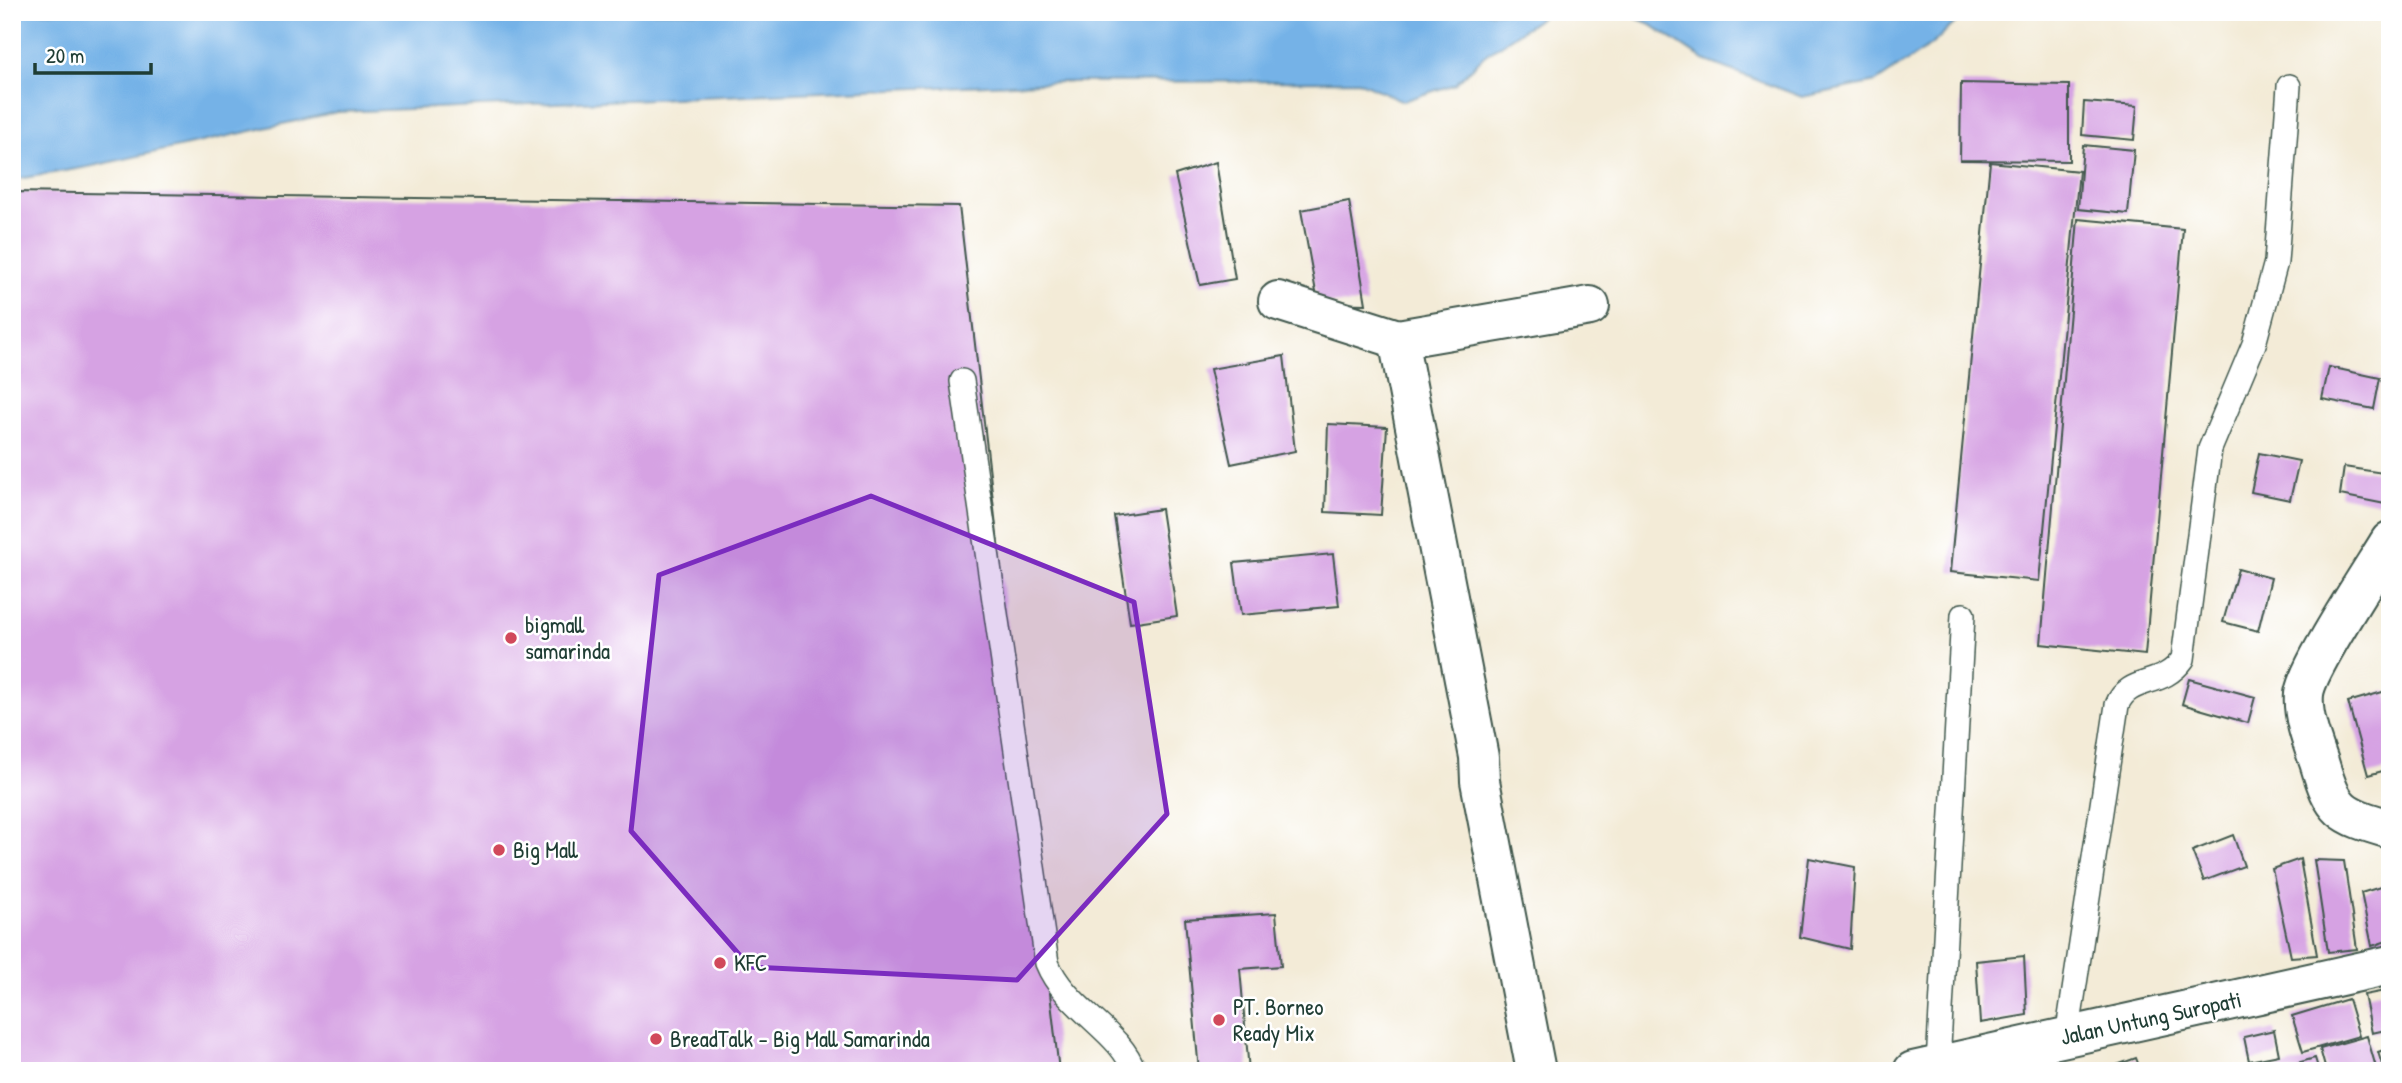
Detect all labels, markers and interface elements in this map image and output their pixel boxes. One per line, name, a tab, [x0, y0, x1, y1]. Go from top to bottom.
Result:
scale bar	[35, 32, 150, 76]
text: 20 m	[46, 41, 84, 70]
place label: bigmall samarinda	[525, 609, 610, 666]
marker: bigmall samarinda	[503, 630, 519, 646]
place label: Big Mall	[513, 834, 579, 865]
marker: Big Mall	[491, 842, 507, 858]
place label: KFC	[734, 947, 767, 978]
marker: KFC	[712, 955, 728, 971]
street label: Jalan Untung Suropati	[2058, 983, 2244, 1052]
place label: PT. Borneo Ready Mix	[1233, 991, 1324, 1048]
marker: PT. Borneo Ready Mix	[1211, 1012, 1227, 1028]
place label: BreadTalk - Big Mall Samarinda	[670, 1023, 930, 1054]
marker: BreadTalk - Big Mall Samarinda	[648, 1031, 664, 1047]

